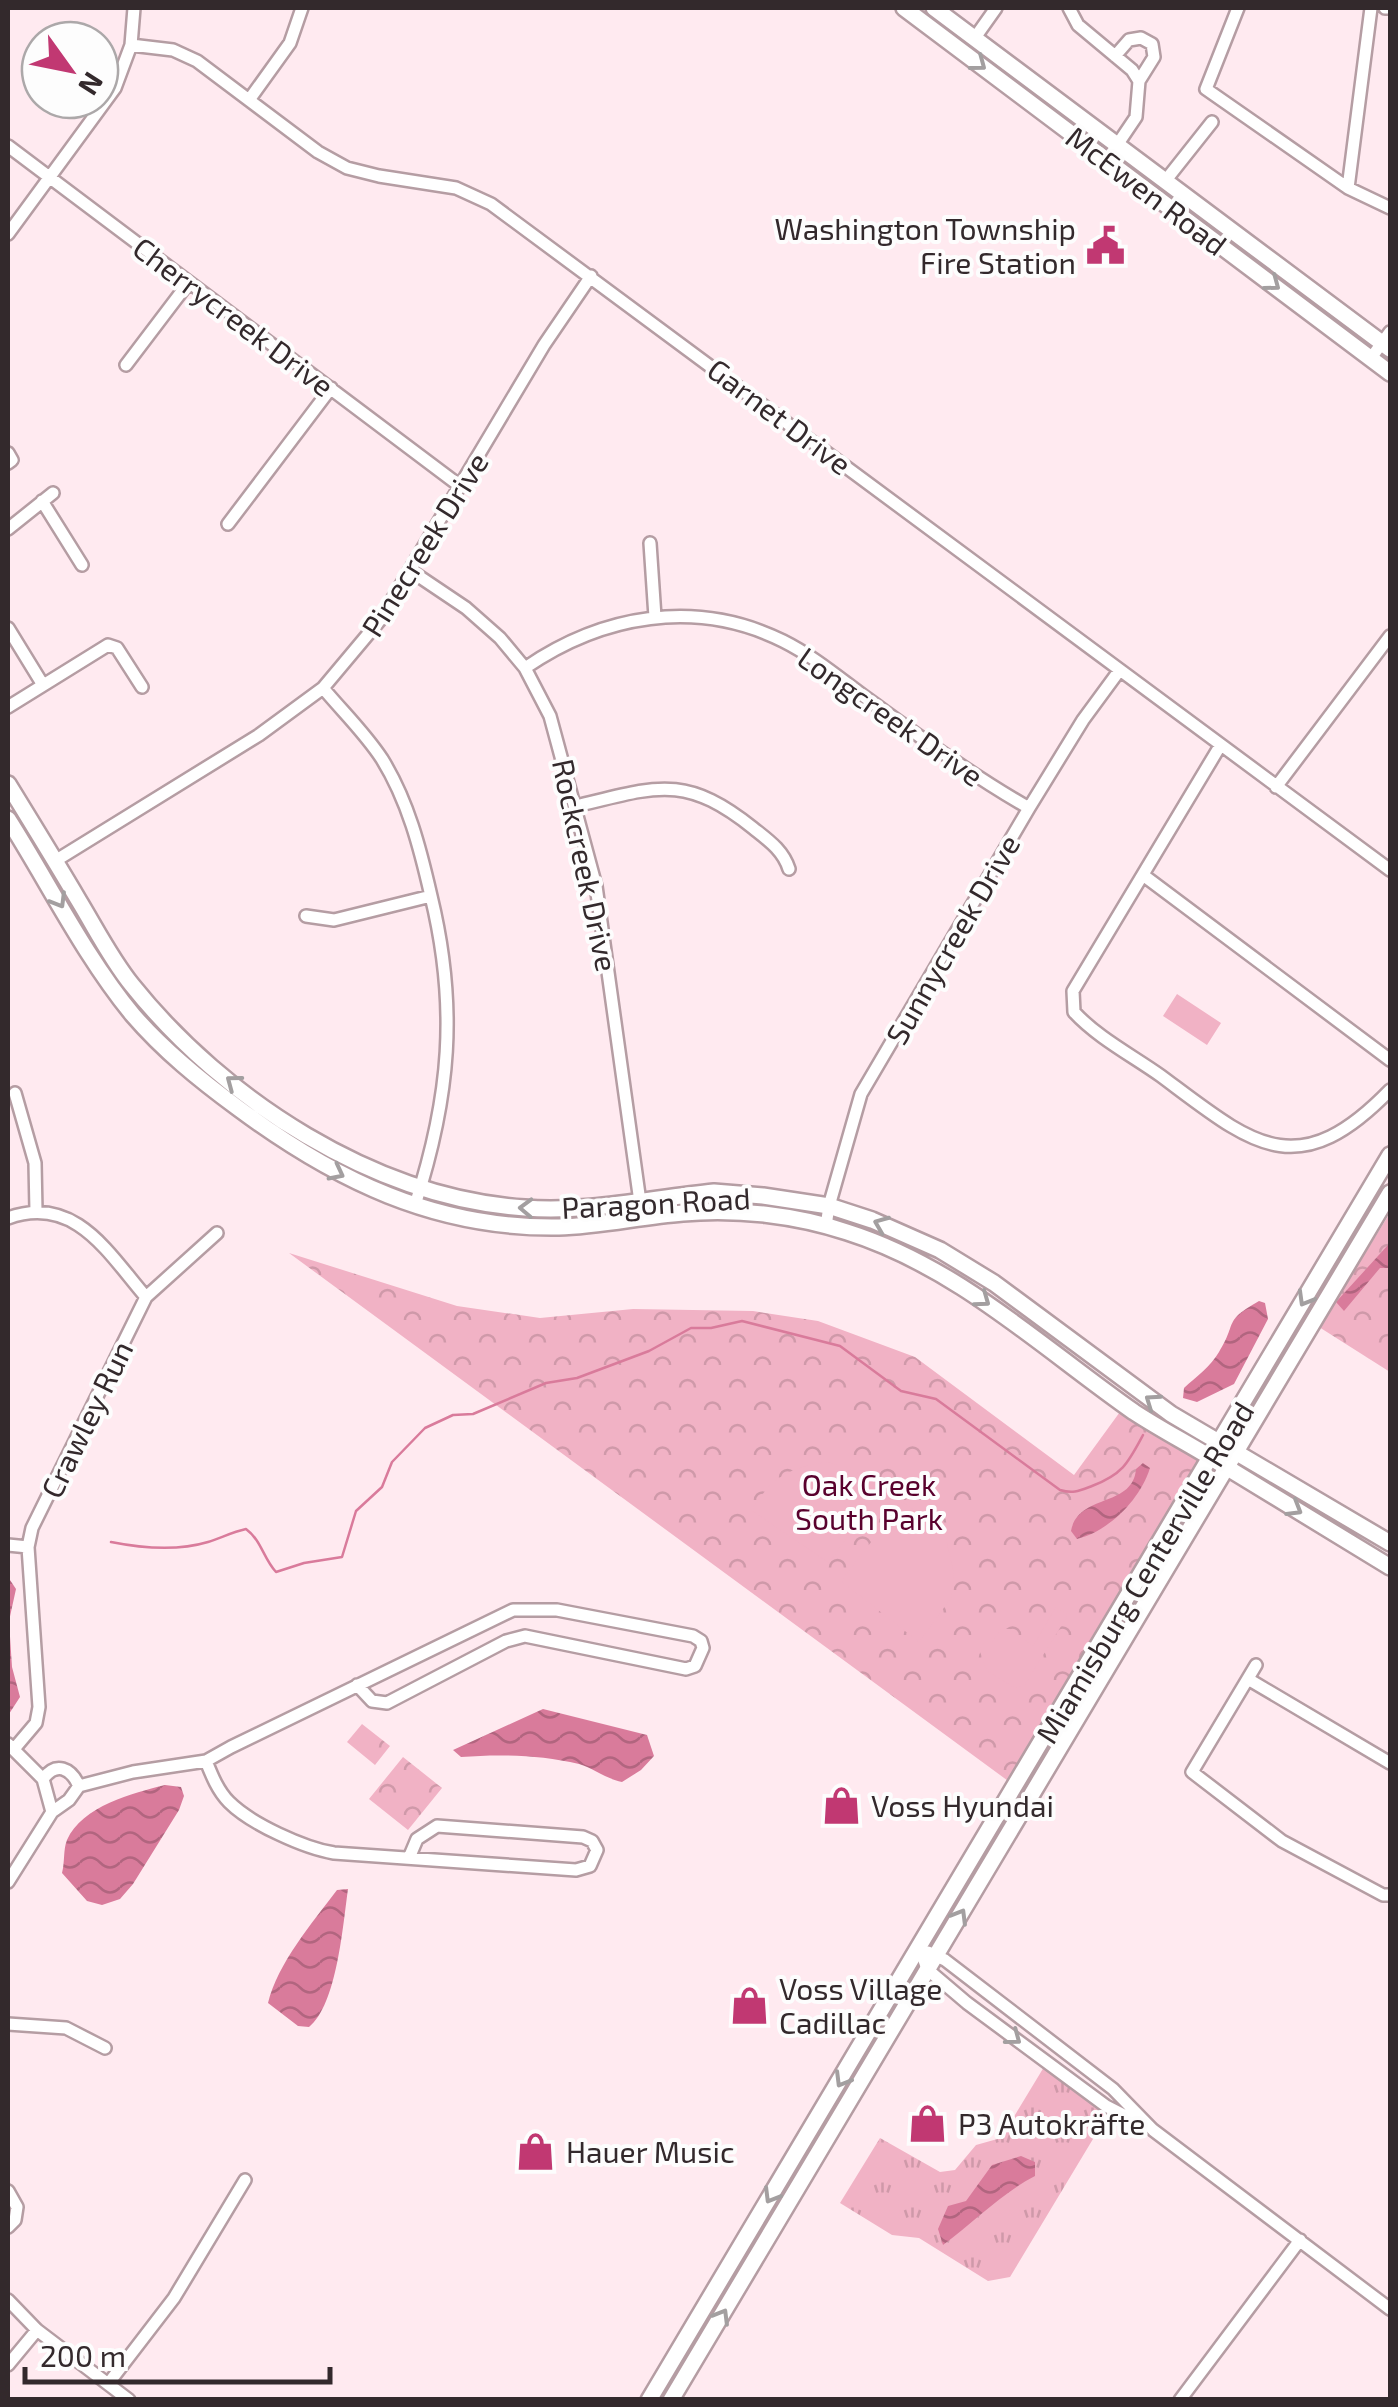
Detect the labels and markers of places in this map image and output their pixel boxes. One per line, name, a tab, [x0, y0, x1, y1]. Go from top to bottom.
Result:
place label: Washington Township Fire Station	[775, 210, 1076, 280]
public building icon: Washington Township Fire Station	[1085, 224, 1127, 266]
shop icon: Voss Hyundai	[820, 1784, 862, 1826]
place label: Voss Hyundai	[871, 1787, 1054, 1823]
place label: Voss Village Cadillac	[779, 1970, 942, 2040]
shop icon: Voss Village Cadillac	[728, 1984, 770, 2026]
shop icon: P3 Autokräfte	[907, 2102, 949, 2144]
place label: P3 Autokräfte	[958, 2105, 1145, 2141]
shop icon: Hauer Music	[515, 2130, 557, 2172]
place label: Hauer Music	[566, 2133, 735, 2169]

